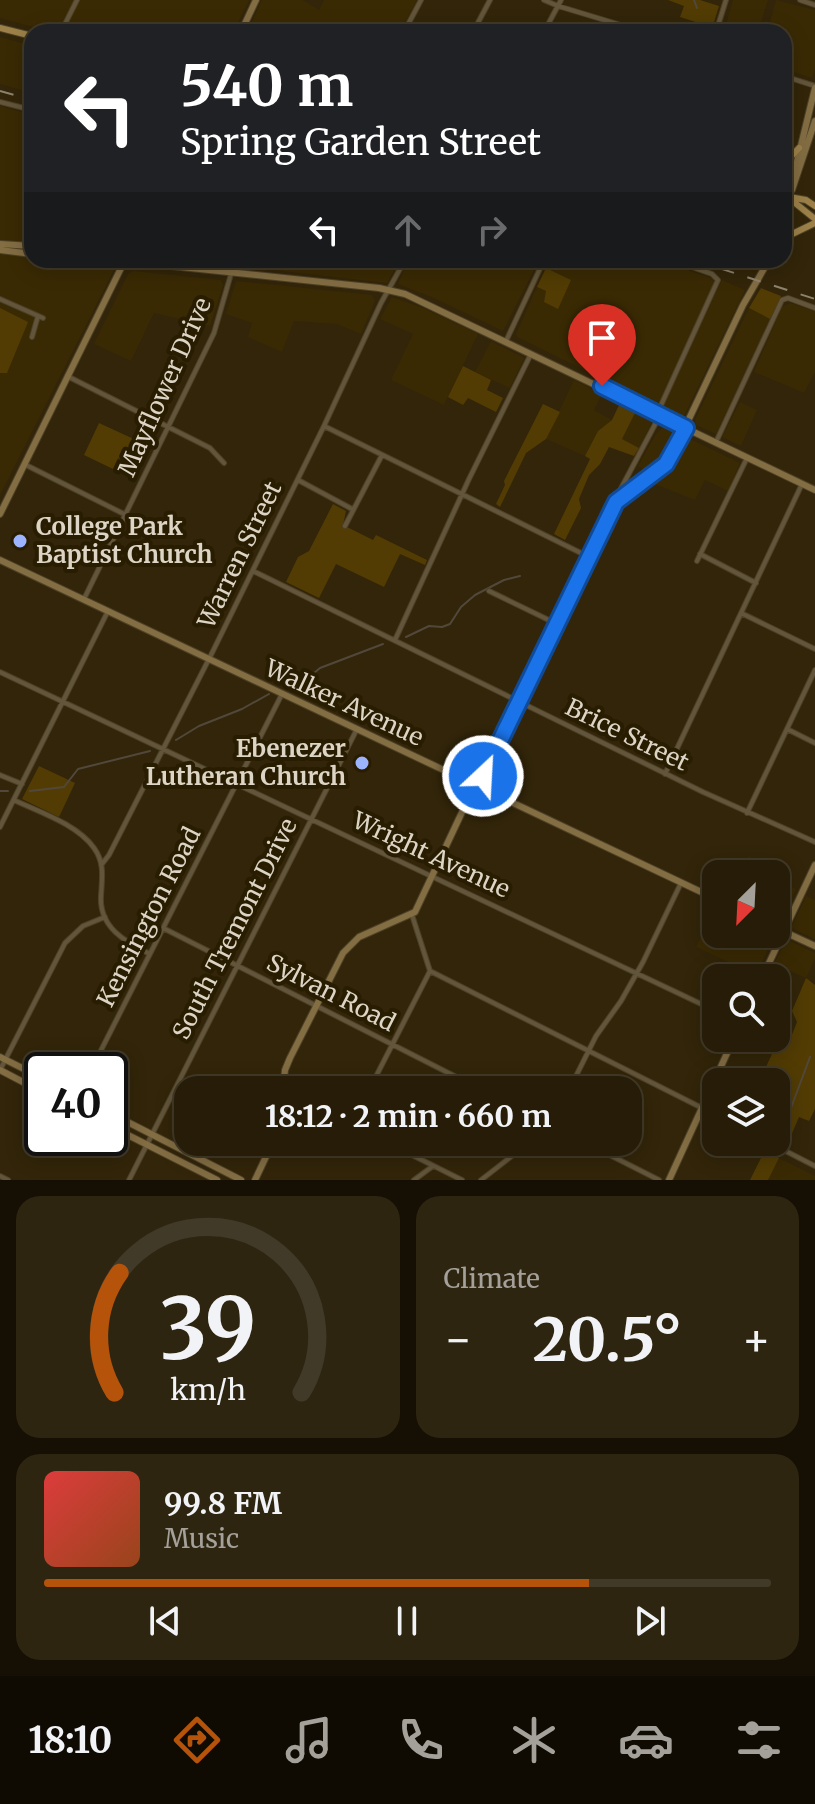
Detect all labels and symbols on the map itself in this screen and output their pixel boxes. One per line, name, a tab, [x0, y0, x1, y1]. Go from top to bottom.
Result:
street label: Mayflower Drive	[111, 292, 218, 481]
pin	[568, 304, 636, 386]
street label: Warren Street	[190, 476, 289, 634]
place label: College Park Baptist Church	[36, 511, 213, 570]
marker: College Park Baptist Church	[11, 532, 29, 550]
street label: Walker Avenue	[259, 652, 428, 753]
street label: Brice Street	[561, 691, 694, 778]
place label: Ebenezer Lutheran Church	[146, 733, 346, 792]
position arrow	[441, 734, 525, 818]
marker: Ebenezer Lutheran Church	[353, 754, 371, 772]
street label: Wright Avenue	[347, 804, 515, 905]
street label: South Tremont Drive	[165, 813, 304, 1045]
street label: Kensington Road	[90, 822, 207, 1012]
north arrow	[702, 860, 790, 948]
street label: Sylvan Road	[262, 947, 401, 1038]
speed limit sign: 40	[24, 1052, 128, 1156]

